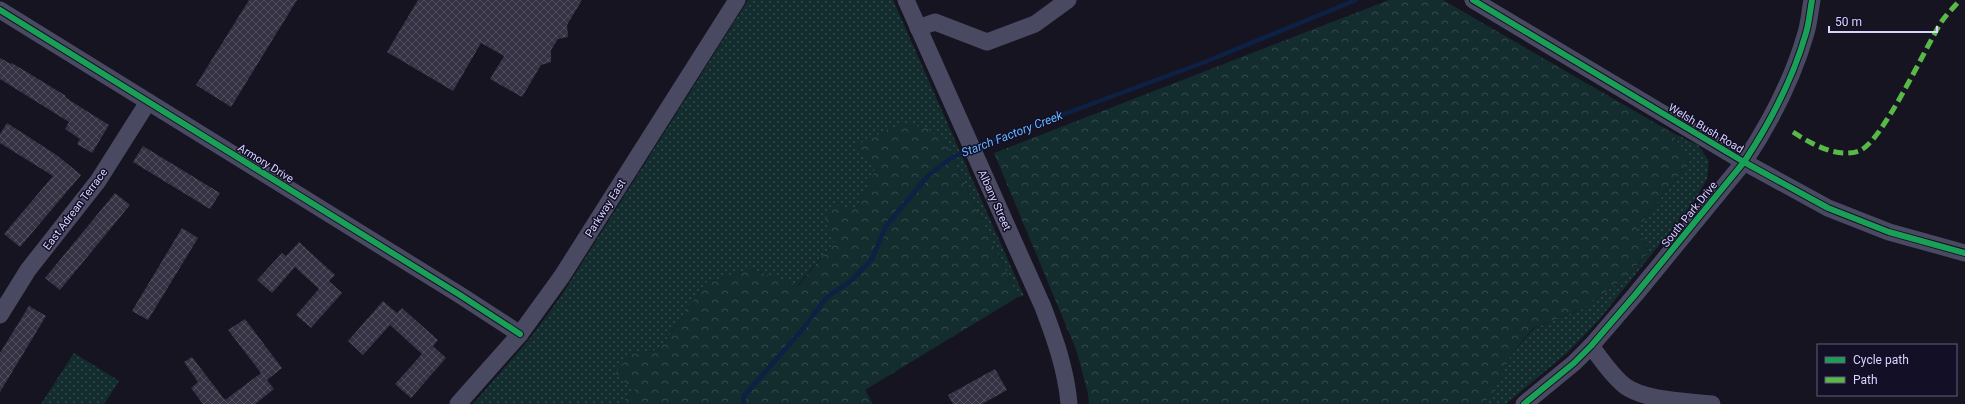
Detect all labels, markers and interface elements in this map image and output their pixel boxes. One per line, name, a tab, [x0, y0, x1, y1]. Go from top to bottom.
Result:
scale bar	[1829, 8, 1937, 34]
text: 50 m	[1835, 15, 1862, 29]
street label: Welsh Bush Road	[1666, 101, 1746, 156]
water label: Starch Factory Creek	[959, 108, 1066, 160]
street label: Armory Drive	[235, 141, 296, 186]
street label: East Adrean Terrace	[41, 166, 110, 252]
street label: Albany Street	[975, 168, 1014, 233]
street label: Parkway East	[582, 177, 629, 240]
street label: South Park Drive	[1659, 179, 1720, 250]
legend	[1817, 344, 1957, 396]
text: Cycle path	[1853, 353, 1909, 367]
text: Path	[1853, 373, 1878, 387]

